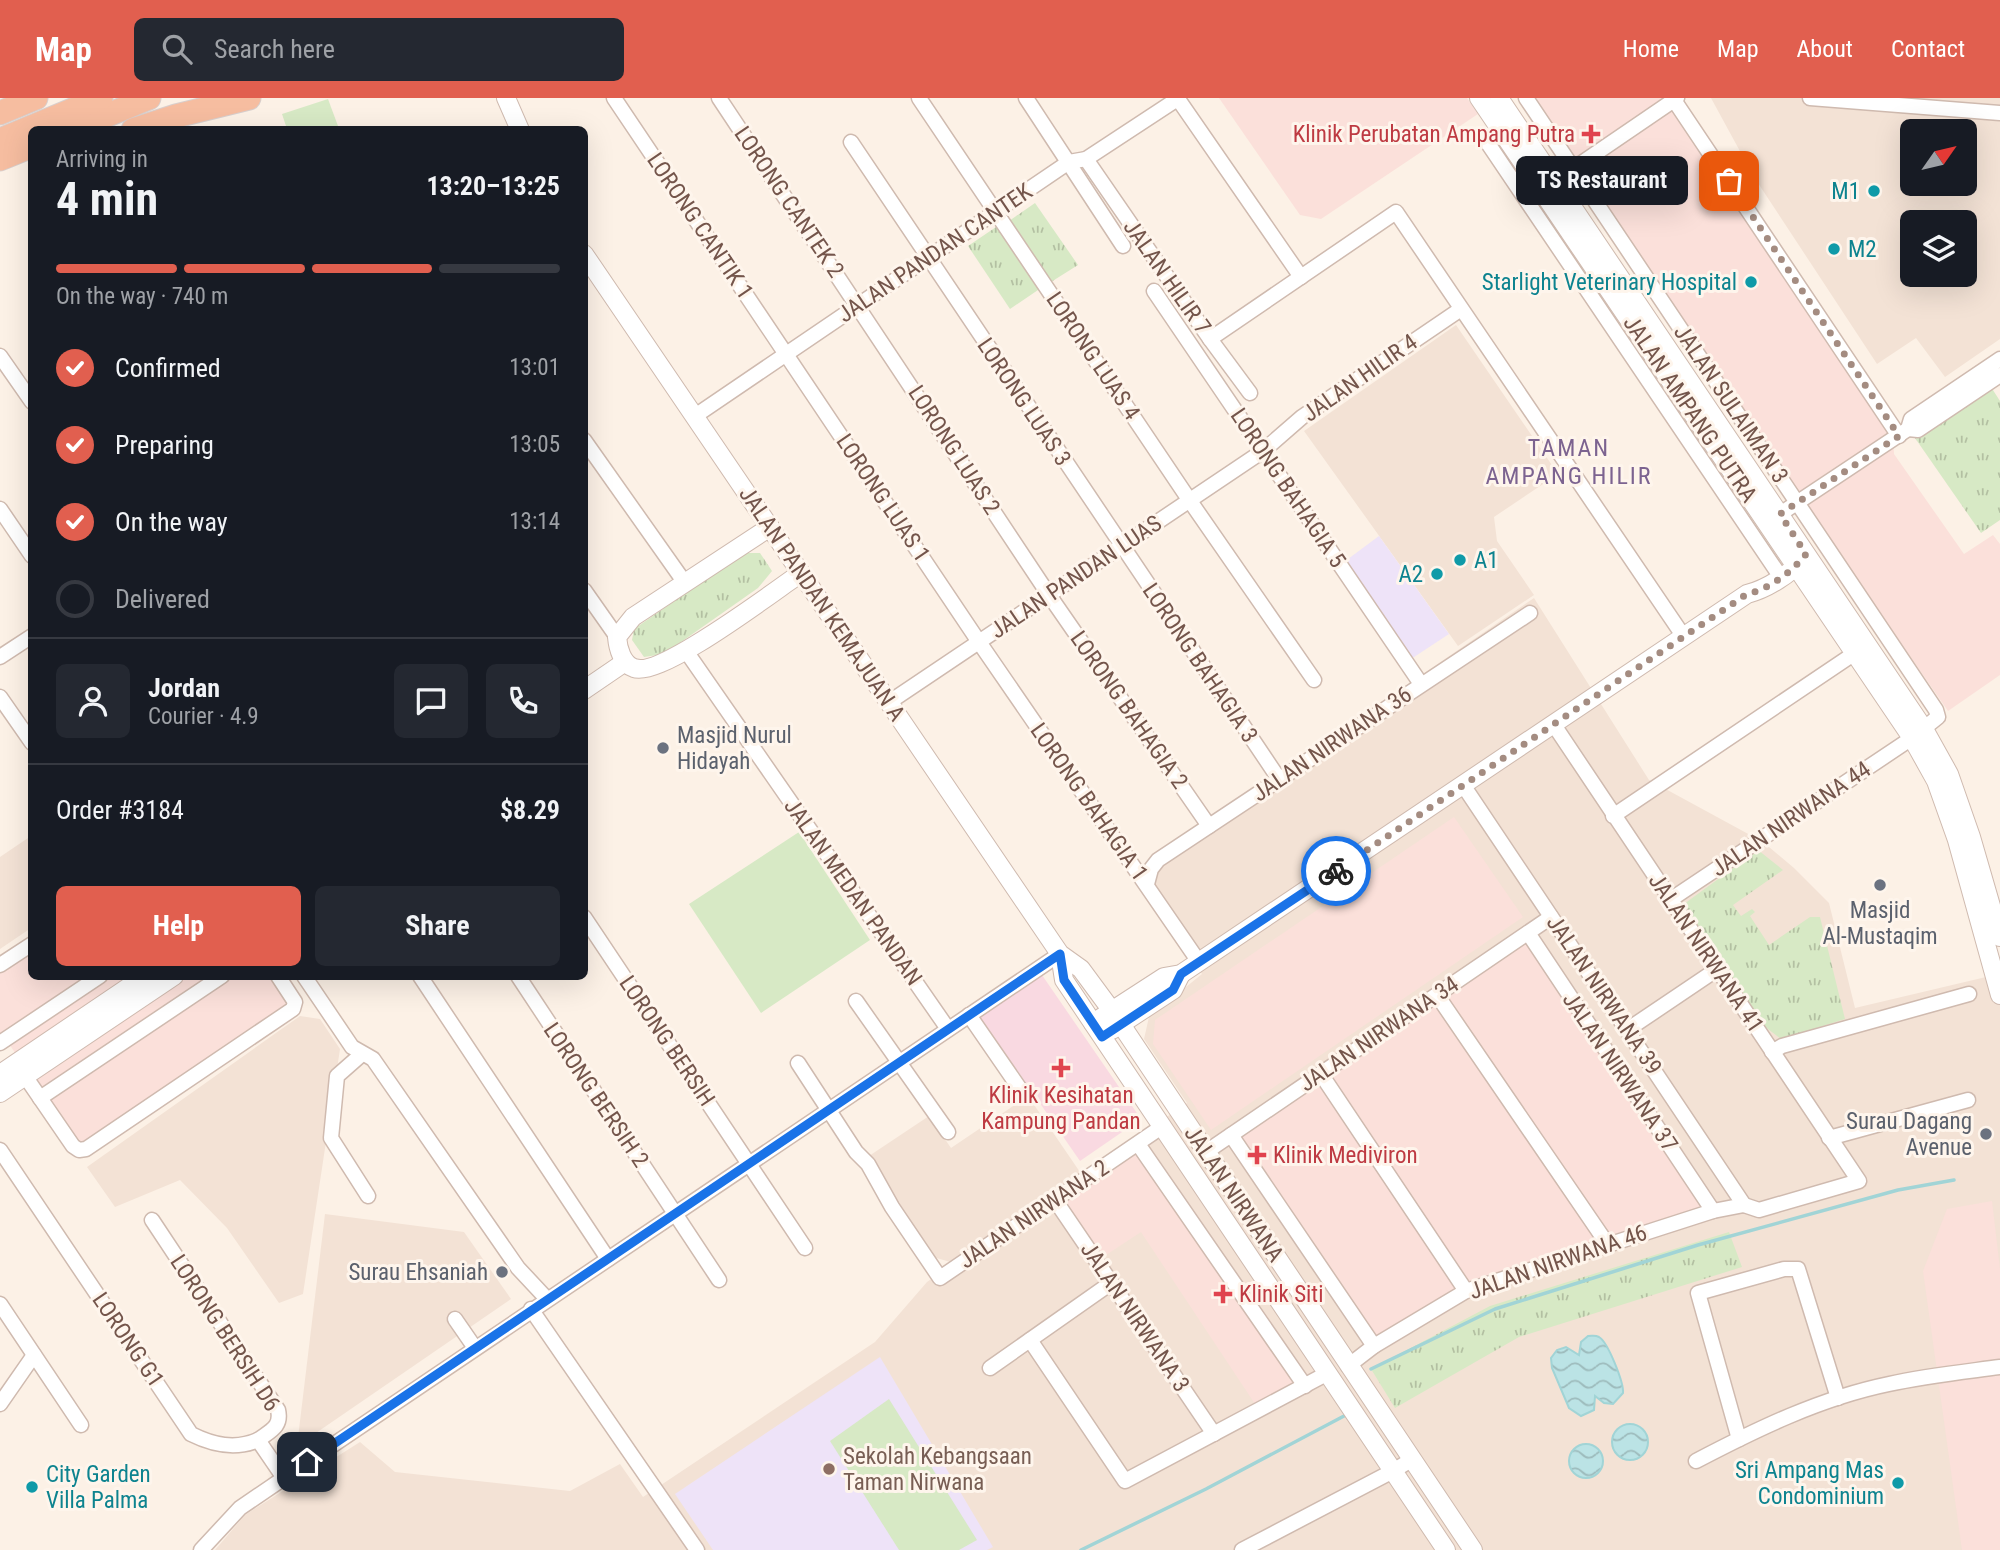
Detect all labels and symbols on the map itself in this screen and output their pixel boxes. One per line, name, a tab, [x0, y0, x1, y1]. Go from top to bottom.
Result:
north arrow	[1900, 119, 1978, 196]
street label: LORONG CANTEK 2	[729, 121, 849, 283]
place label: Klinik Perubatan Ampang Putra	[1293, 121, 1575, 148]
marker: Klinik Perubatan Ampang Putra	[1581, 124, 1601, 144]
street label: LORONG CANTIK 1	[641, 148, 759, 304]
pin	[1699, 151, 1759, 211]
callout: TS Restaurant	[1516, 156, 1687, 206]
street label: JALAN PANDAN CANTEK	[833, 178, 1038, 328]
place label: M1	[1831, 178, 1860, 205]
marker: M1	[1866, 183, 1882, 199]
street label: JALAN HILIR 7	[1118, 215, 1216, 339]
place label: M2	[1848, 236, 1877, 263]
marker: M2	[1826, 241, 1842, 257]
place label: Starlight Veterinary Hospital	[1482, 269, 1737, 296]
marker: Starlight Veterinary Hospital	[1743, 274, 1759, 290]
street label: LORONG LUAS 4	[1040, 287, 1146, 425]
street label: JALAN AMPANG PUTRA	[1617, 311, 1763, 507]
street label: JALAN SULAIMAN 3	[1668, 320, 1794, 488]
street label: JALAN HILIR 4	[1298, 329, 1422, 427]
street label: LORONG LUAS 3	[971, 333, 1077, 471]
street label: LORONG LUAS 2	[902, 381, 1006, 519]
street label: LORONG BAHAGIA 5	[1225, 403, 1351, 573]
street label: LORONG LUAS 1	[830, 429, 936, 567]
district label: TAMAN AMPANG HILIR	[1485, 434, 1653, 490]
street label: JALAN PANDAN KEMAJUAN A	[733, 482, 911, 726]
street label: JALAN PANDAN LUAS	[985, 510, 1167, 644]
place label: A1	[1474, 547, 1499, 574]
marker: A1	[1452, 552, 1468, 568]
place label: A2	[1398, 561, 1423, 588]
marker: A2	[1429, 566, 1445, 582]
street label: LORONG BAHAGIA 3	[1137, 578, 1263, 748]
street label: LORONG BAHAGIA 2	[1065, 626, 1193, 794]
street label: JALAN NIRWANA 36	[1247, 681, 1417, 807]
street label: LORONG BAHAGIA 1	[1025, 718, 1153, 886]
place label: Masjid Nurul Hidayah	[677, 722, 792, 775]
marker: Masjid Nurul Hidayah	[655, 740, 671, 756]
street label: JALAN NIRWANA 44	[1706, 756, 1876, 882]
street label: JALAN MEDAN PANDAN	[778, 793, 928, 991]
courier	[1301, 836, 1371, 906]
street label: JALAN NIRWANA 41	[1643, 868, 1769, 1038]
marker: Masjid Al-Mustaqim	[1872, 877, 1888, 893]
place label: Masjid Al-Mustaqim	[1822, 897, 1938, 950]
street label: JALAN NIRWANA 39	[1541, 910, 1667, 1080]
street label: LORONG BERSIH	[613, 971, 721, 1111]
street label: JALAN NIRWANA 34	[1294, 971, 1464, 1097]
street label: JALAN NIRWANA 37	[1557, 987, 1683, 1157]
street label: LORONG BERSIH 2	[538, 1018, 654, 1172]
marker: Klinik Kesihatan Kampung Pandan	[1051, 1058, 1071, 1078]
place label: Klinik Kesihatan Kampung Pandan	[981, 1082, 1141, 1135]
place label: Surau Dagang Avenue	[1846, 1108, 1972, 1161]
street label: JALAN NIRWANA	[1179, 1121, 1289, 1267]
marker: Surau Dagang Avenue	[1978, 1126, 1994, 1142]
place label: Klinik Mediviron	[1273, 1142, 1418, 1169]
marker: Klinik Mediviron	[1247, 1145, 1267, 1165]
street label: JALAN NIRWANA 2	[954, 1154, 1114, 1274]
street label: JALAN NIRWANA 46	[1466, 1219, 1650, 1305]
street label: JALAN NIRWANA 3	[1075, 1237, 1195, 1397]
street label: LORONG BERSIH D6	[164, 1250, 286, 1416]
place label: Surau Ehsaniah	[348, 1259, 488, 1286]
marker: Surau Ehsaniah	[494, 1264, 510, 1280]
place label: Klinik Siti	[1239, 1281, 1323, 1308]
marker: Klinik Siti	[1213, 1284, 1233, 1304]
street label: LORONG G1	[87, 1288, 169, 1392]
pin	[277, 1432, 337, 1492]
place label: Sekolah Kebangsaan Taman Nirwana	[843, 1443, 1032, 1496]
place label: Sri Ampang Mas Condominium	[1735, 1457, 1884, 1510]
place label: City Garden Villa Palma	[46, 1461, 151, 1514]
marker: Sekolah Kebangsaan Taman Nirwana	[821, 1461, 837, 1477]
marker: Sri Ampang Mas Condominium	[1890, 1475, 1906, 1491]
marker: City Garden Villa Palma	[24, 1479, 40, 1495]

